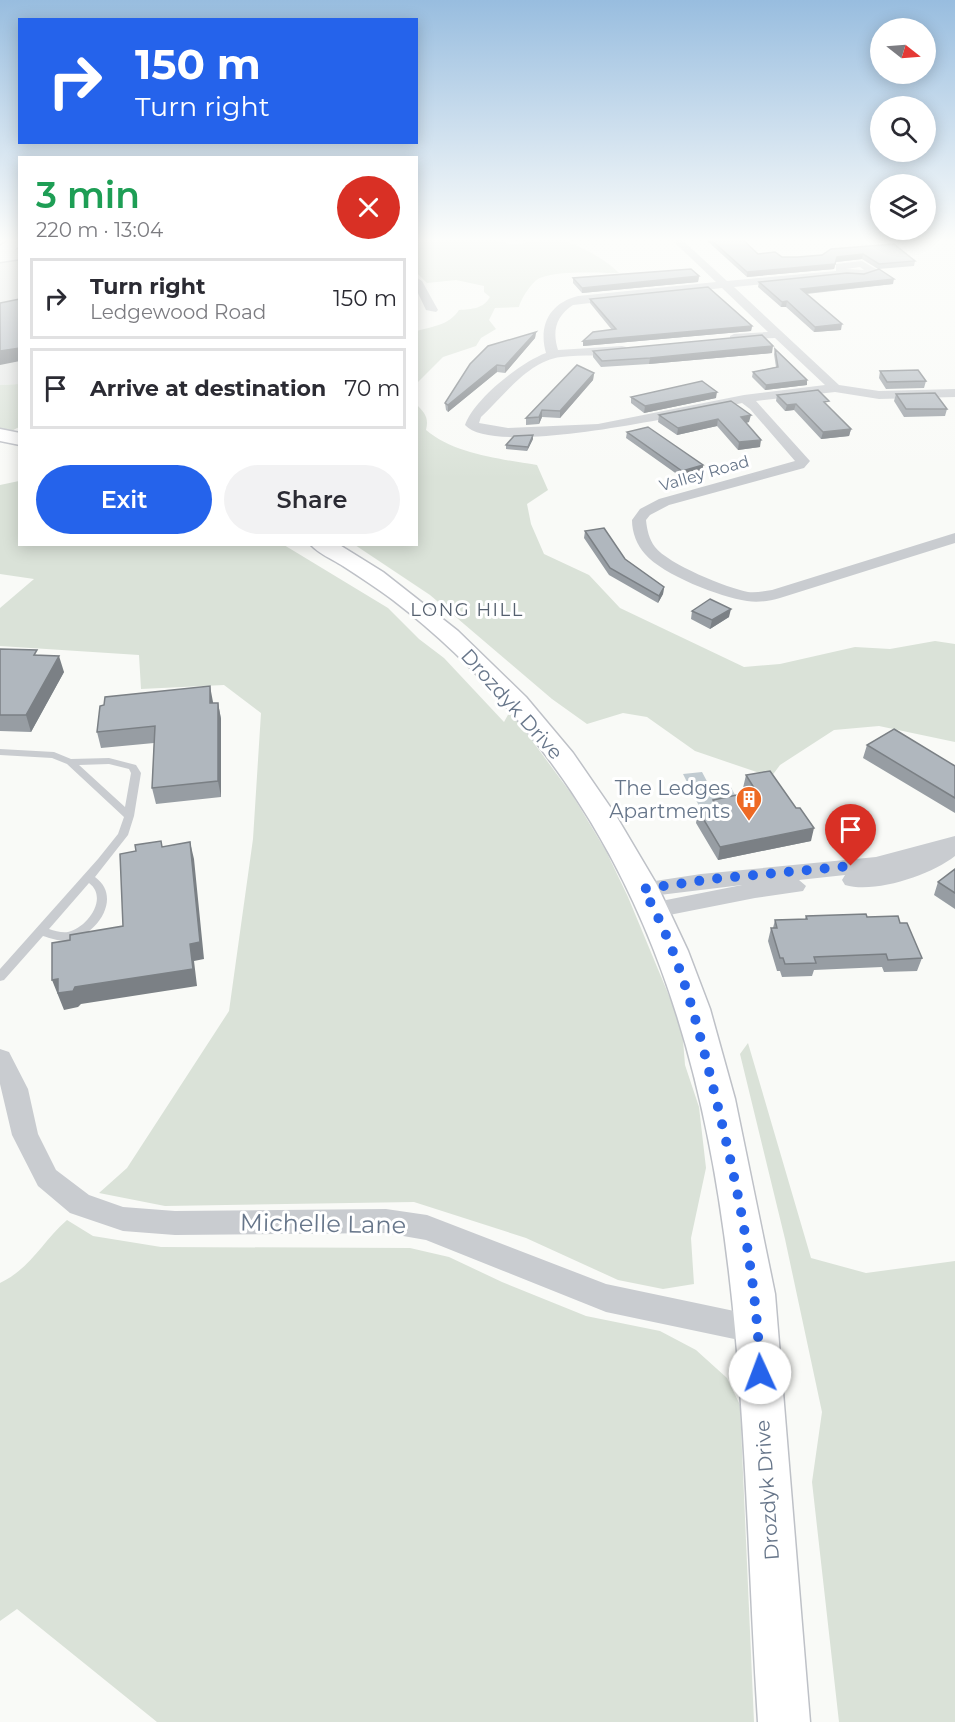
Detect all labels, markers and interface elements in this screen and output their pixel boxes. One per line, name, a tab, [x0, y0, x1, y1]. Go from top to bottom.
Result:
north arrow	[870, 18, 936, 84]
map controls	[870, 18, 936, 240]
text: 150 m	[135, 38, 261, 90]
icon: right	[36, 42, 114, 120]
text: Turn right	[135, 90, 270, 123]
button: search	[870, 96, 936, 162]
text: 3 min	[36, 173, 140, 217]
button: layers	[870, 174, 936, 240]
button: close	[337, 176, 400, 239]
text: 220 m · 13:04	[36, 218, 163, 242]
text: Turn right	[90, 273, 205, 300]
icon: right	[39, 282, 72, 315]
text: 150 m	[333, 285, 397, 312]
text: Ledgewood Road	[90, 300, 266, 324]
icon: arrive	[39, 372, 72, 405]
text: Arrive at destination	[90, 375, 326, 402]
text: 70 m	[344, 375, 400, 402]
street label: Valley Road	[657, 452, 751, 495]
button: Exit	[36, 465, 212, 534]
button: Share	[224, 465, 400, 534]
district label: LONG HILL	[410, 599, 524, 621]
street label: Drozdyk Drive	[456, 644, 568, 764]
place label: The Ledges Apartments	[609, 776, 730, 823]
building icon: The Ledges Apartments	[734, 784, 764, 822]
pin	[825, 804, 876, 866]
icon: arrive	[834, 813, 867, 846]
street label: Michelle Lane	[240, 1208, 406, 1239]
position arrow	[728, 1341, 792, 1405]
street label: Drozdyk Drive	[750, 1419, 784, 1561]

